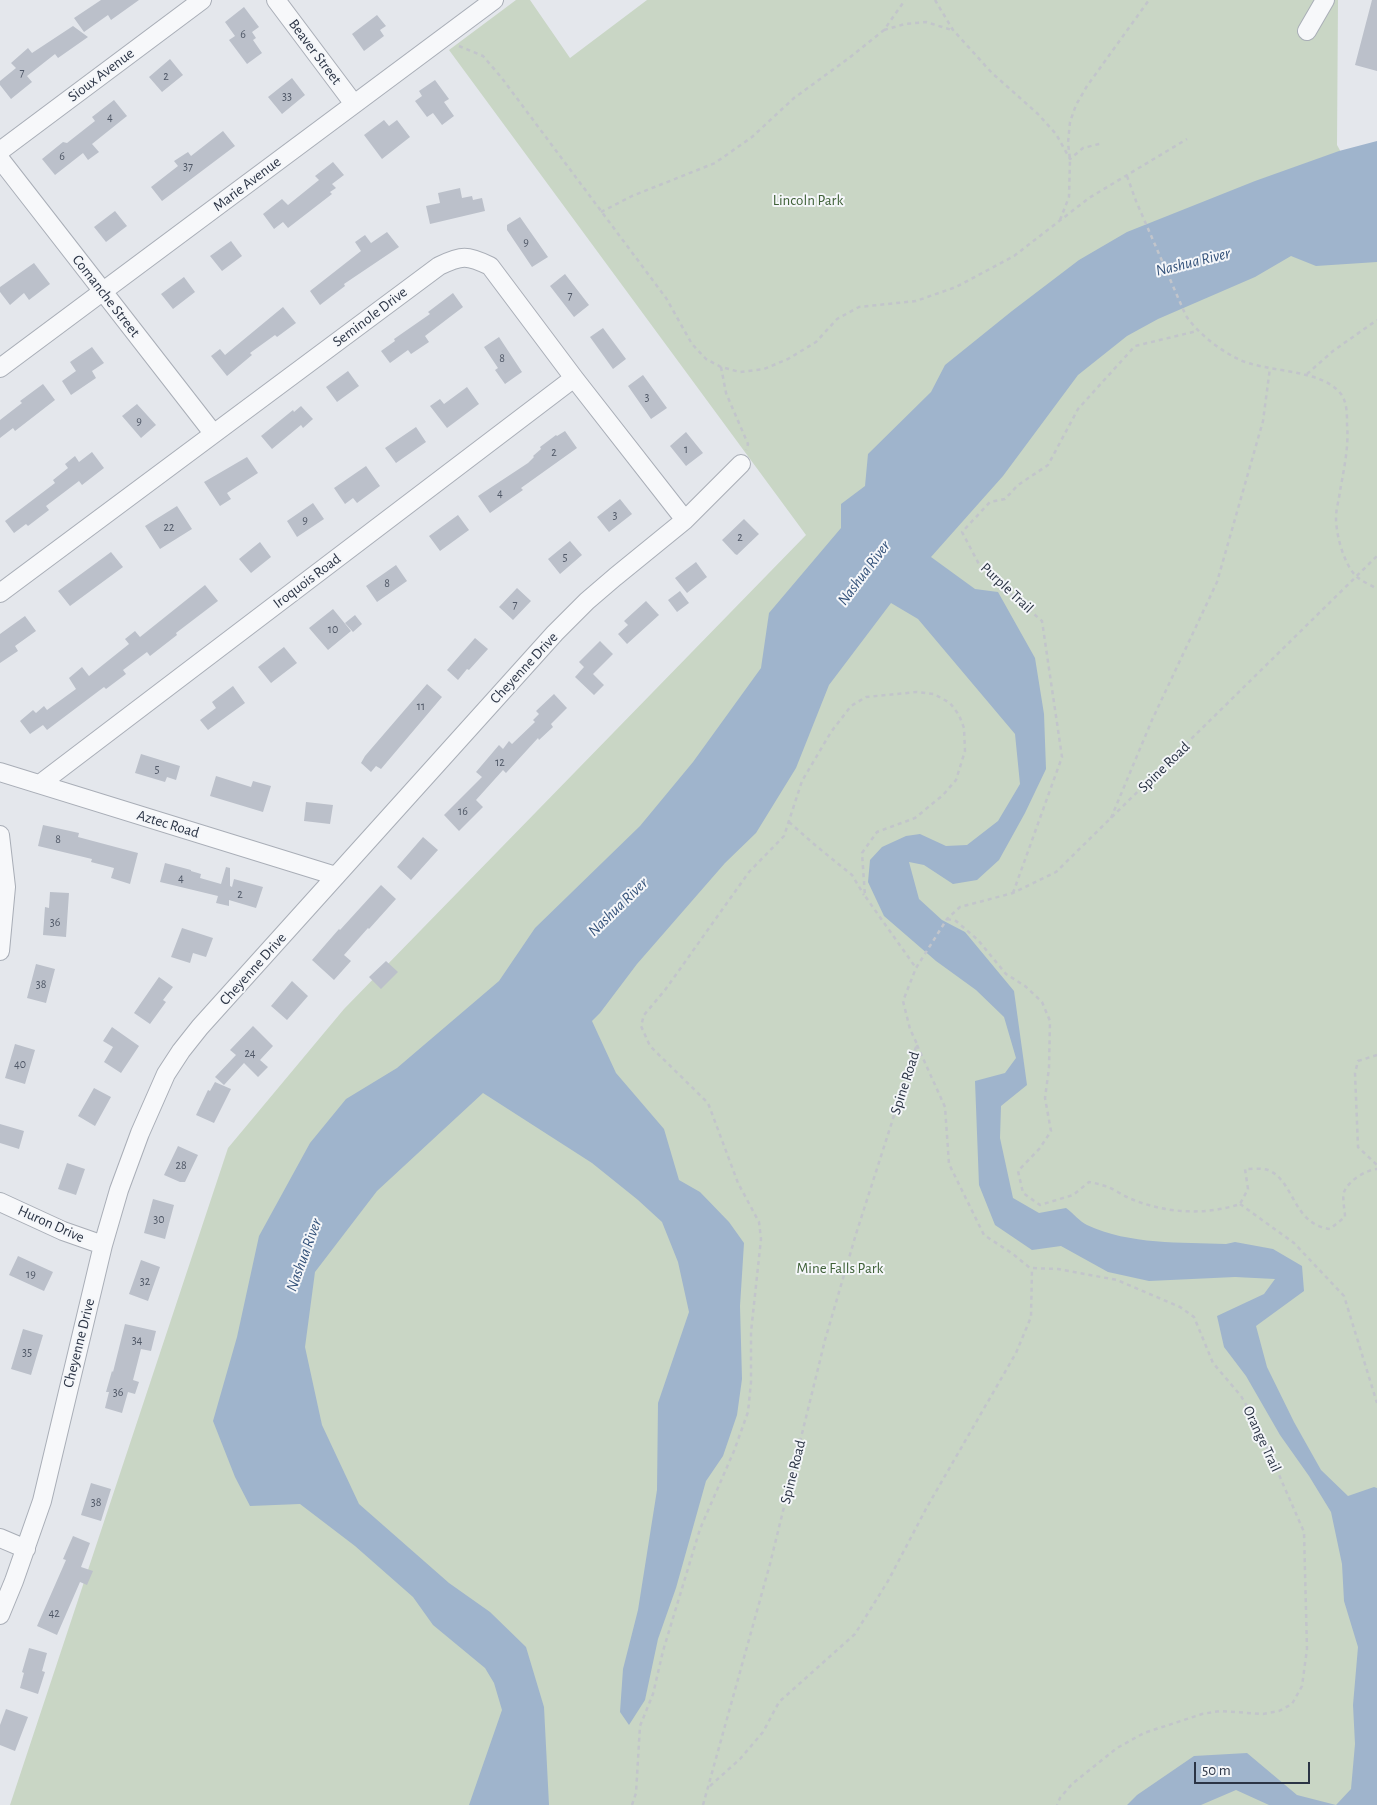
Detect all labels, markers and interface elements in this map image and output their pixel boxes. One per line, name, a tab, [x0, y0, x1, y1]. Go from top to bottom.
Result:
street label: Beaver Street	[285, 16, 345, 88]
house number: 6	[240, 27, 246, 41]
street label: Sioux Avenue	[64, 44, 138, 106]
house number: 7	[19, 65, 25, 79]
house number: 2	[163, 69, 169, 83]
house number: 33	[282, 89, 292, 103]
house number: 4	[107, 110, 113, 124]
house number: 6	[59, 149, 65, 163]
street label: Marie Avenue	[210, 153, 284, 215]
house number: 37	[183, 159, 193, 173]
park label: Lincoln Park	[773, 191, 843, 209]
house number: 9	[523, 235, 529, 249]
water label: Nashua River	[1154, 243, 1232, 281]
street label: Comanche Street	[68, 251, 144, 341]
street label: Seminole Drive	[329, 283, 411, 351]
house number: 7	[567, 288, 573, 302]
house number: 8	[499, 351, 505, 365]
house number: 3	[645, 390, 649, 404]
house number: 9	[136, 414, 142, 428]
house number: 1	[684, 442, 688, 456]
house number: 2	[551, 445, 557, 459]
house number: 4	[497, 486, 503, 500]
house number: 3	[613, 508, 617, 522]
house number: 9	[302, 513, 308, 527]
house number: 22	[164, 520, 174, 534]
house number: 2	[737, 530, 743, 544]
water label: Nashua River	[833, 537, 895, 609]
street label: Iroquois Road	[270, 550, 344, 612]
house number: 5	[562, 550, 568, 564]
street label: Purple Trail	[977, 559, 1037, 617]
house number: 8	[384, 576, 390, 590]
house number: 7	[512, 597, 518, 611]
house number: 10	[328, 622, 338, 636]
street label: Cheyenne Drive	[486, 628, 562, 708]
house number: 11	[417, 699, 425, 713]
street label: Spine Road	[1134, 738, 1194, 796]
house number: 12	[495, 755, 505, 769]
house number: 5	[154, 762, 160, 776]
house number: 16	[458, 804, 468, 818]
street label: Aztec Road	[135, 806, 201, 842]
house number: 8	[55, 832, 61, 846]
house number: 4	[178, 871, 184, 885]
water label: Nashua River	[584, 874, 652, 940]
house number: 2	[237, 887, 243, 901]
house number: 36	[50, 915, 60, 929]
street label: Cheyenne Drive	[216, 929, 290, 1009]
house number: 38	[36, 977, 46, 991]
house number: 24	[244, 1046, 256, 1060]
street label: Spine Road	[886, 1049, 924, 1117]
house number: 40	[14, 1057, 26, 1071]
house number: 28	[175, 1158, 187, 1172]
street label: Huron Drive	[15, 1201, 87, 1247]
house number: 30	[153, 1212, 165, 1226]
water label: Nashua River	[282, 1216, 326, 1294]
park label: Mine Falls Park	[797, 1259, 883, 1277]
house number: 19	[26, 1267, 36, 1281]
house number: 32	[140, 1274, 150, 1288]
street label: Cheyenne Drive	[59, 1296, 99, 1390]
house number: 34	[132, 1333, 142, 1347]
house number: 35	[22, 1345, 32, 1359]
house number: 36	[113, 1385, 123, 1399]
street label: Orange Trail	[1239, 1403, 1285, 1475]
street label: Spine Road	[776, 1438, 810, 1506]
house number: 38	[91, 1495, 101, 1509]
house number: 42	[48, 1606, 60, 1620]
scale bar	[1197, 1752, 1313, 1784]
text: 50 m	[1202, 1763, 1231, 1778]

